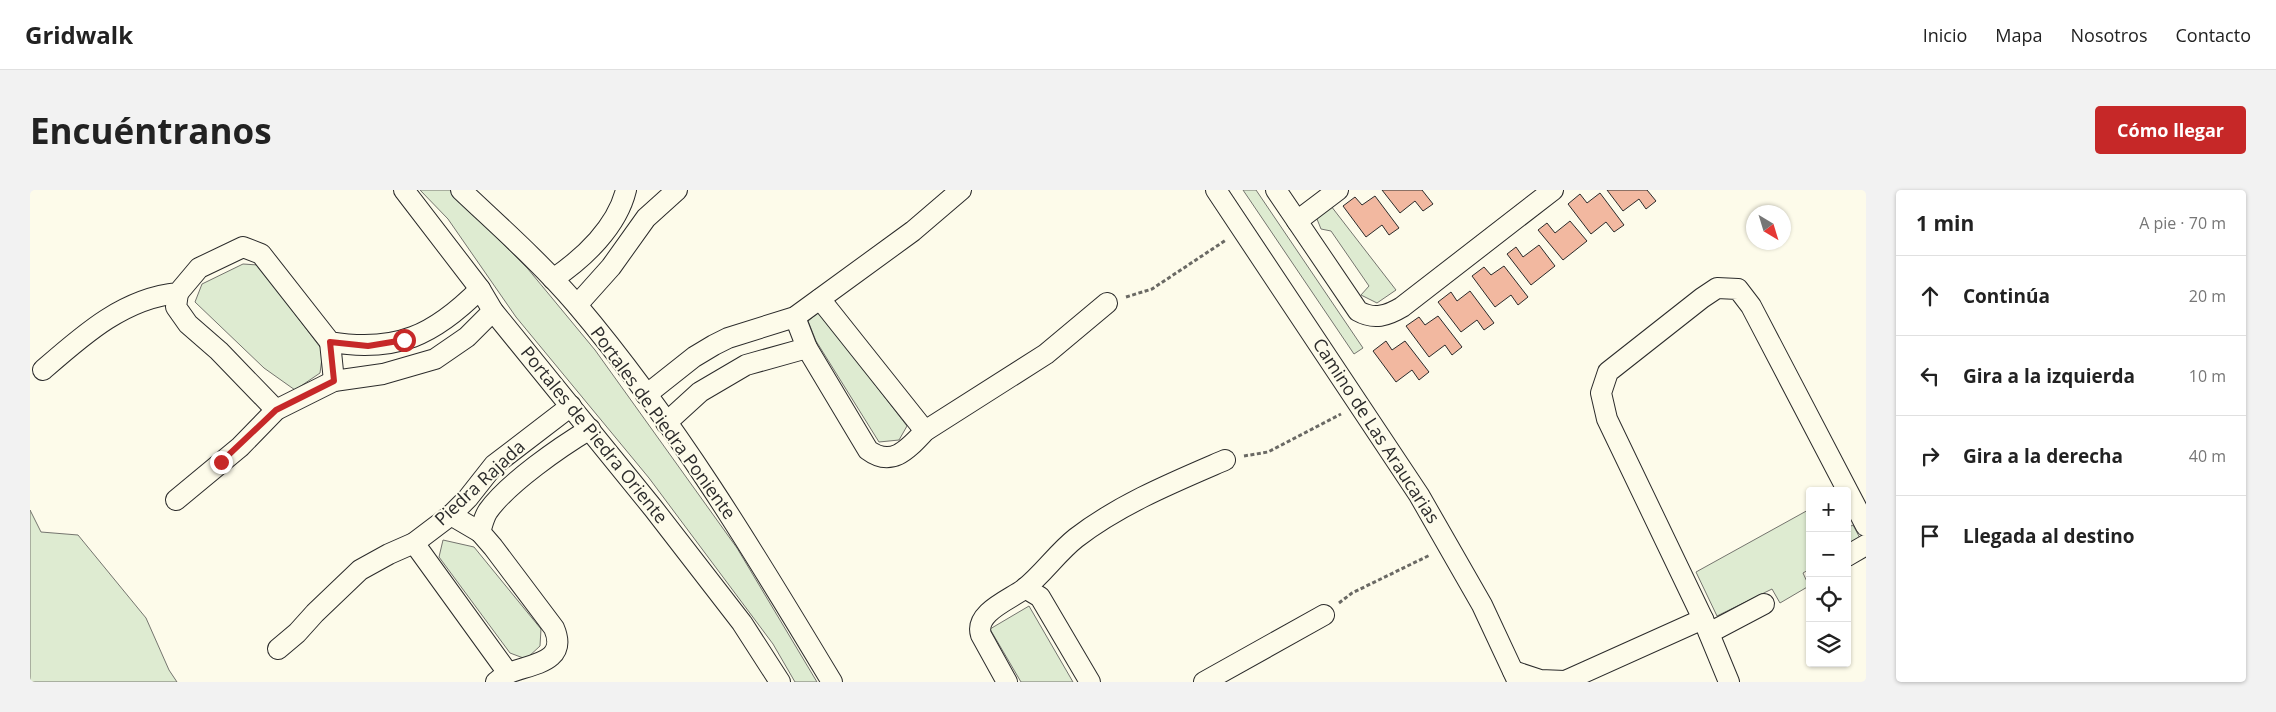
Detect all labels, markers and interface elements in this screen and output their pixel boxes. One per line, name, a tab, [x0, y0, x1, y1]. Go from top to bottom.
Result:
text: Gridwalk	[25, 18, 133, 51]
text: Inicio	[1923, 23, 1967, 47]
text: Mapa	[1995, 23, 2043, 47]
text: Nosotros	[2071, 23, 2148, 47]
text: Contacto	[2176, 23, 2251, 47]
button: Cómo llegar	[2095, 106, 2246, 154]
text: Encuéntranos	[30, 107, 272, 154]
north arrow	[1746, 205, 1791, 250]
text: 1 min	[1916, 209, 1974, 237]
text: A pie · 70 m	[2139, 212, 2226, 234]
icon: ahead	[1916, 282, 1944, 310]
text: Continúa	[1963, 283, 2050, 309]
text: 20 m	[2189, 285, 2226, 307]
street label: Portales de Piedra Poniente	[586, 321, 742, 524]
route start	[393, 329, 416, 352]
street label: Camino de Las Araucarias	[1308, 333, 1446, 528]
street label: Portales de Piedra Oriente	[516, 341, 674, 528]
icon: left	[1916, 362, 1944, 390]
text: Gira a la izquierda	[1963, 363, 2135, 389]
text: 10 m	[2189, 365, 2226, 387]
street label: Piedra Rajada	[429, 434, 530, 530]
icon: right	[1916, 442, 1944, 470]
text: Gira a la derecha	[1963, 443, 2123, 469]
text: 40 m	[2189, 445, 2226, 467]
route end	[210, 451, 233, 474]
map controls	[1806, 487, 1851, 667]
button: +	[1806, 487, 1851, 532]
icon: arrive	[1916, 522, 1944, 550]
text: Llegada al destino	[1963, 523, 2135, 549]
button: −	[1806, 532, 1851, 577]
button: locate	[1806, 577, 1851, 622]
button: layers	[1806, 622, 1851, 667]

